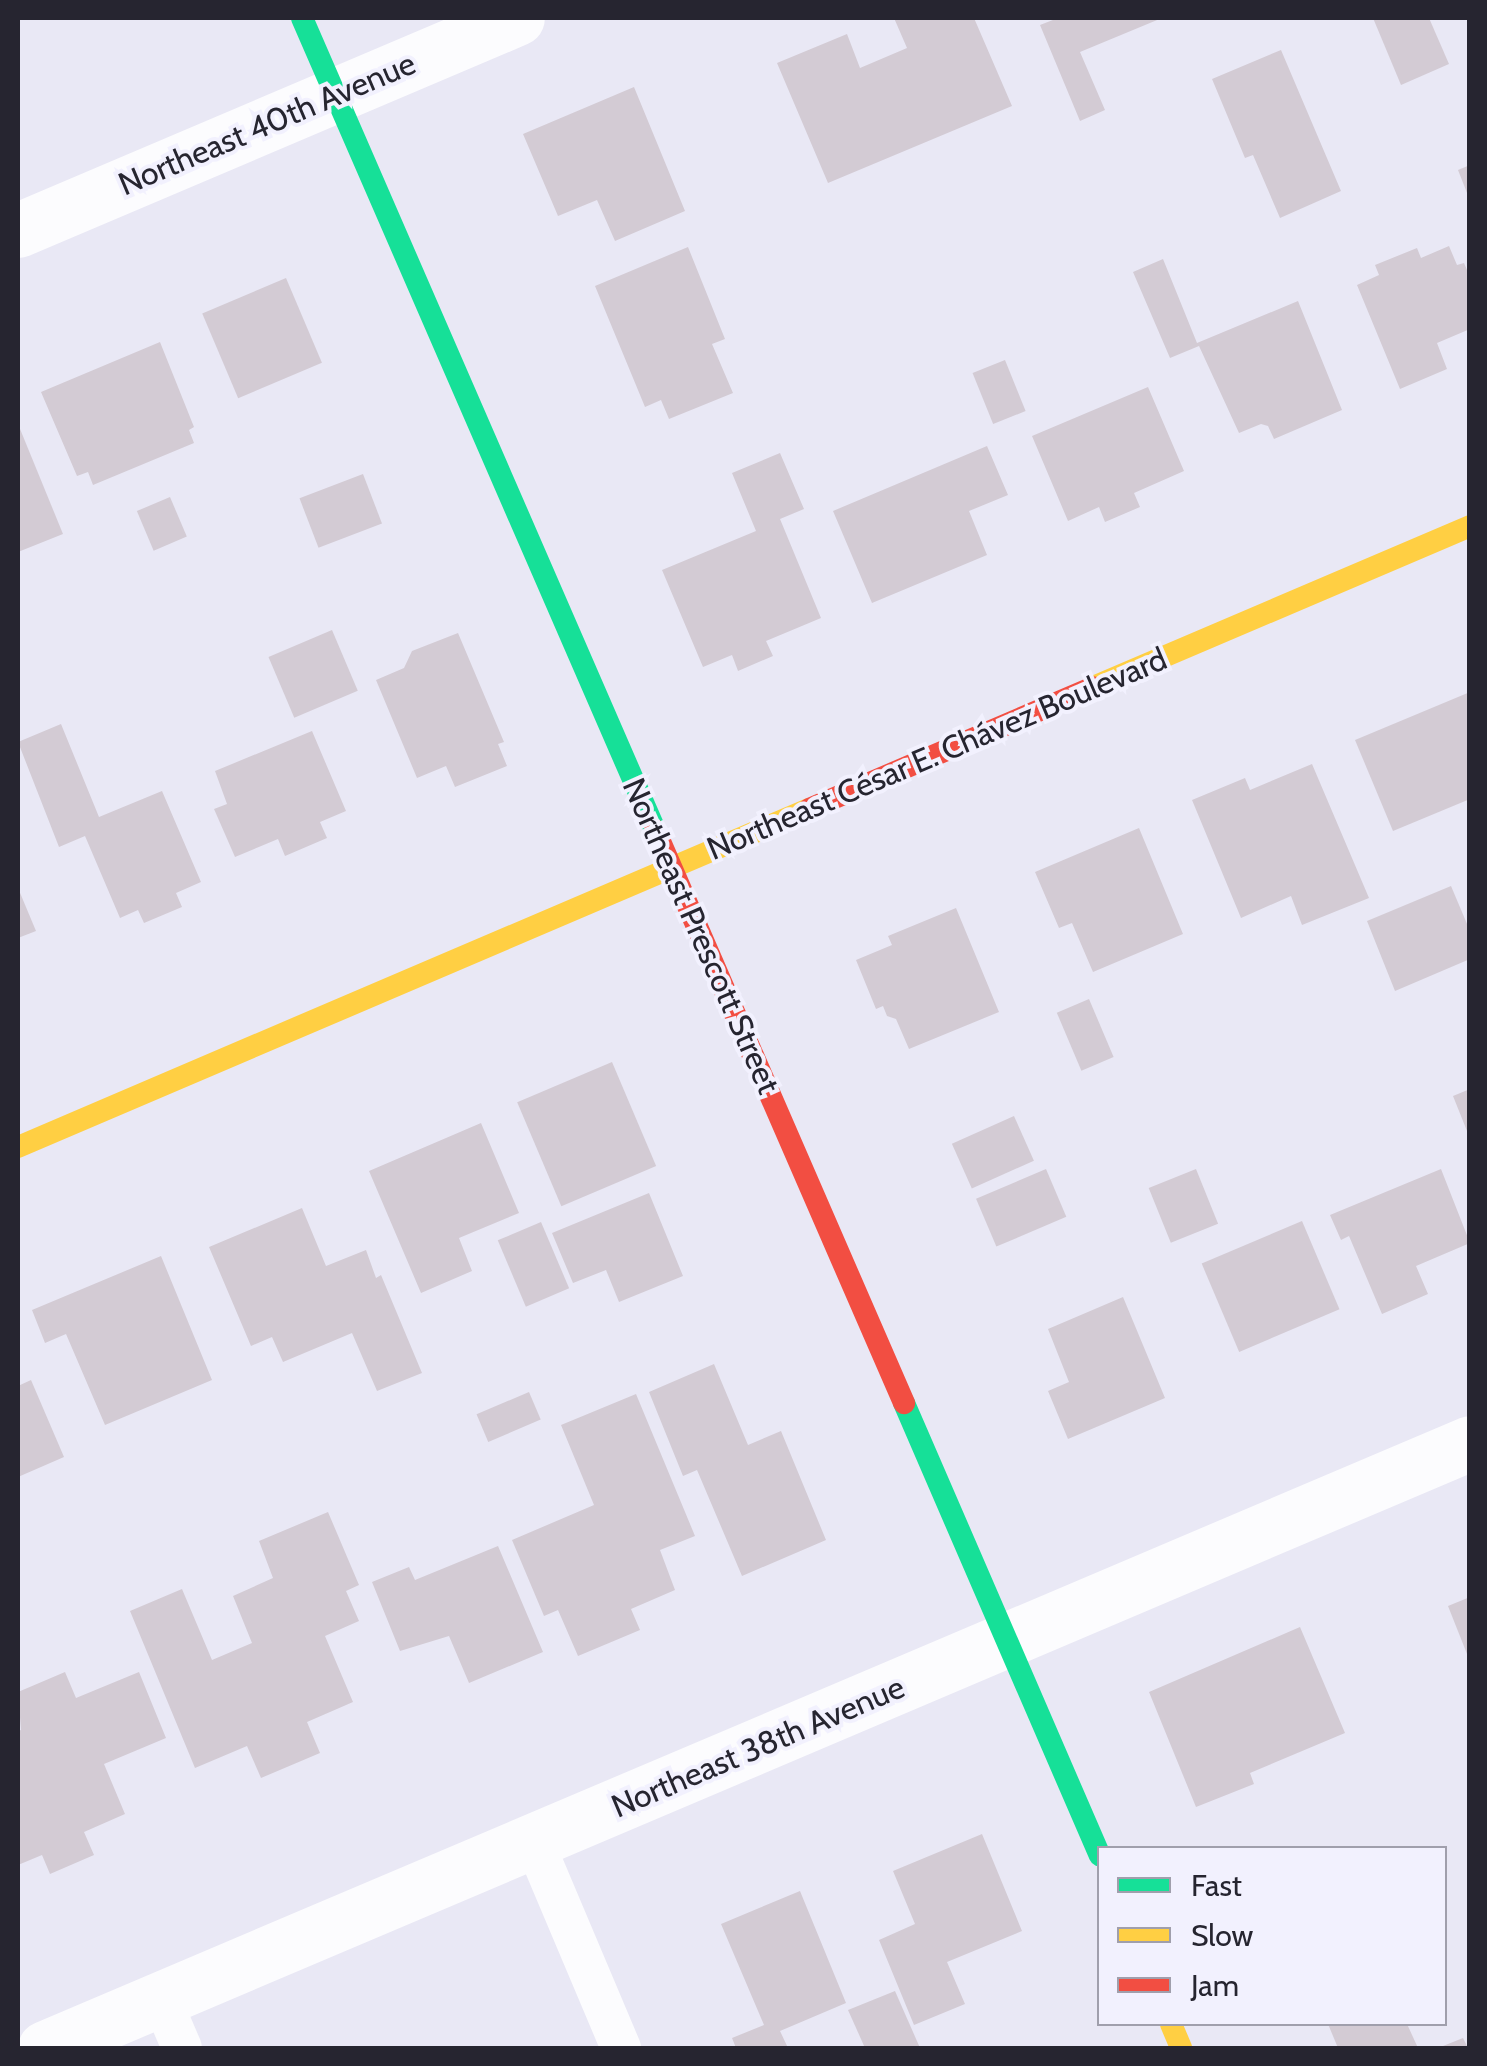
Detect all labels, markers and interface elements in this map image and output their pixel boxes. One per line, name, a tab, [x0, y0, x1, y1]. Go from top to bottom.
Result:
street label: Northeast 40th Avenue	[113, 44, 421, 204]
street label: Northeast César E. Chávez Boulevard	[701, 640, 1173, 868]
street label: Northeast Prescott Street	[614, 772, 788, 1100]
street label: Northeast 38th Avenue	[606, 1668, 910, 1826]
legend	[1097, 1846, 1447, 2026]
text: Fast	[1191, 1867, 1242, 1904]
text: Slow	[1191, 1917, 1253, 1954]
text: Jam	[1191, 1967, 1239, 2004]

